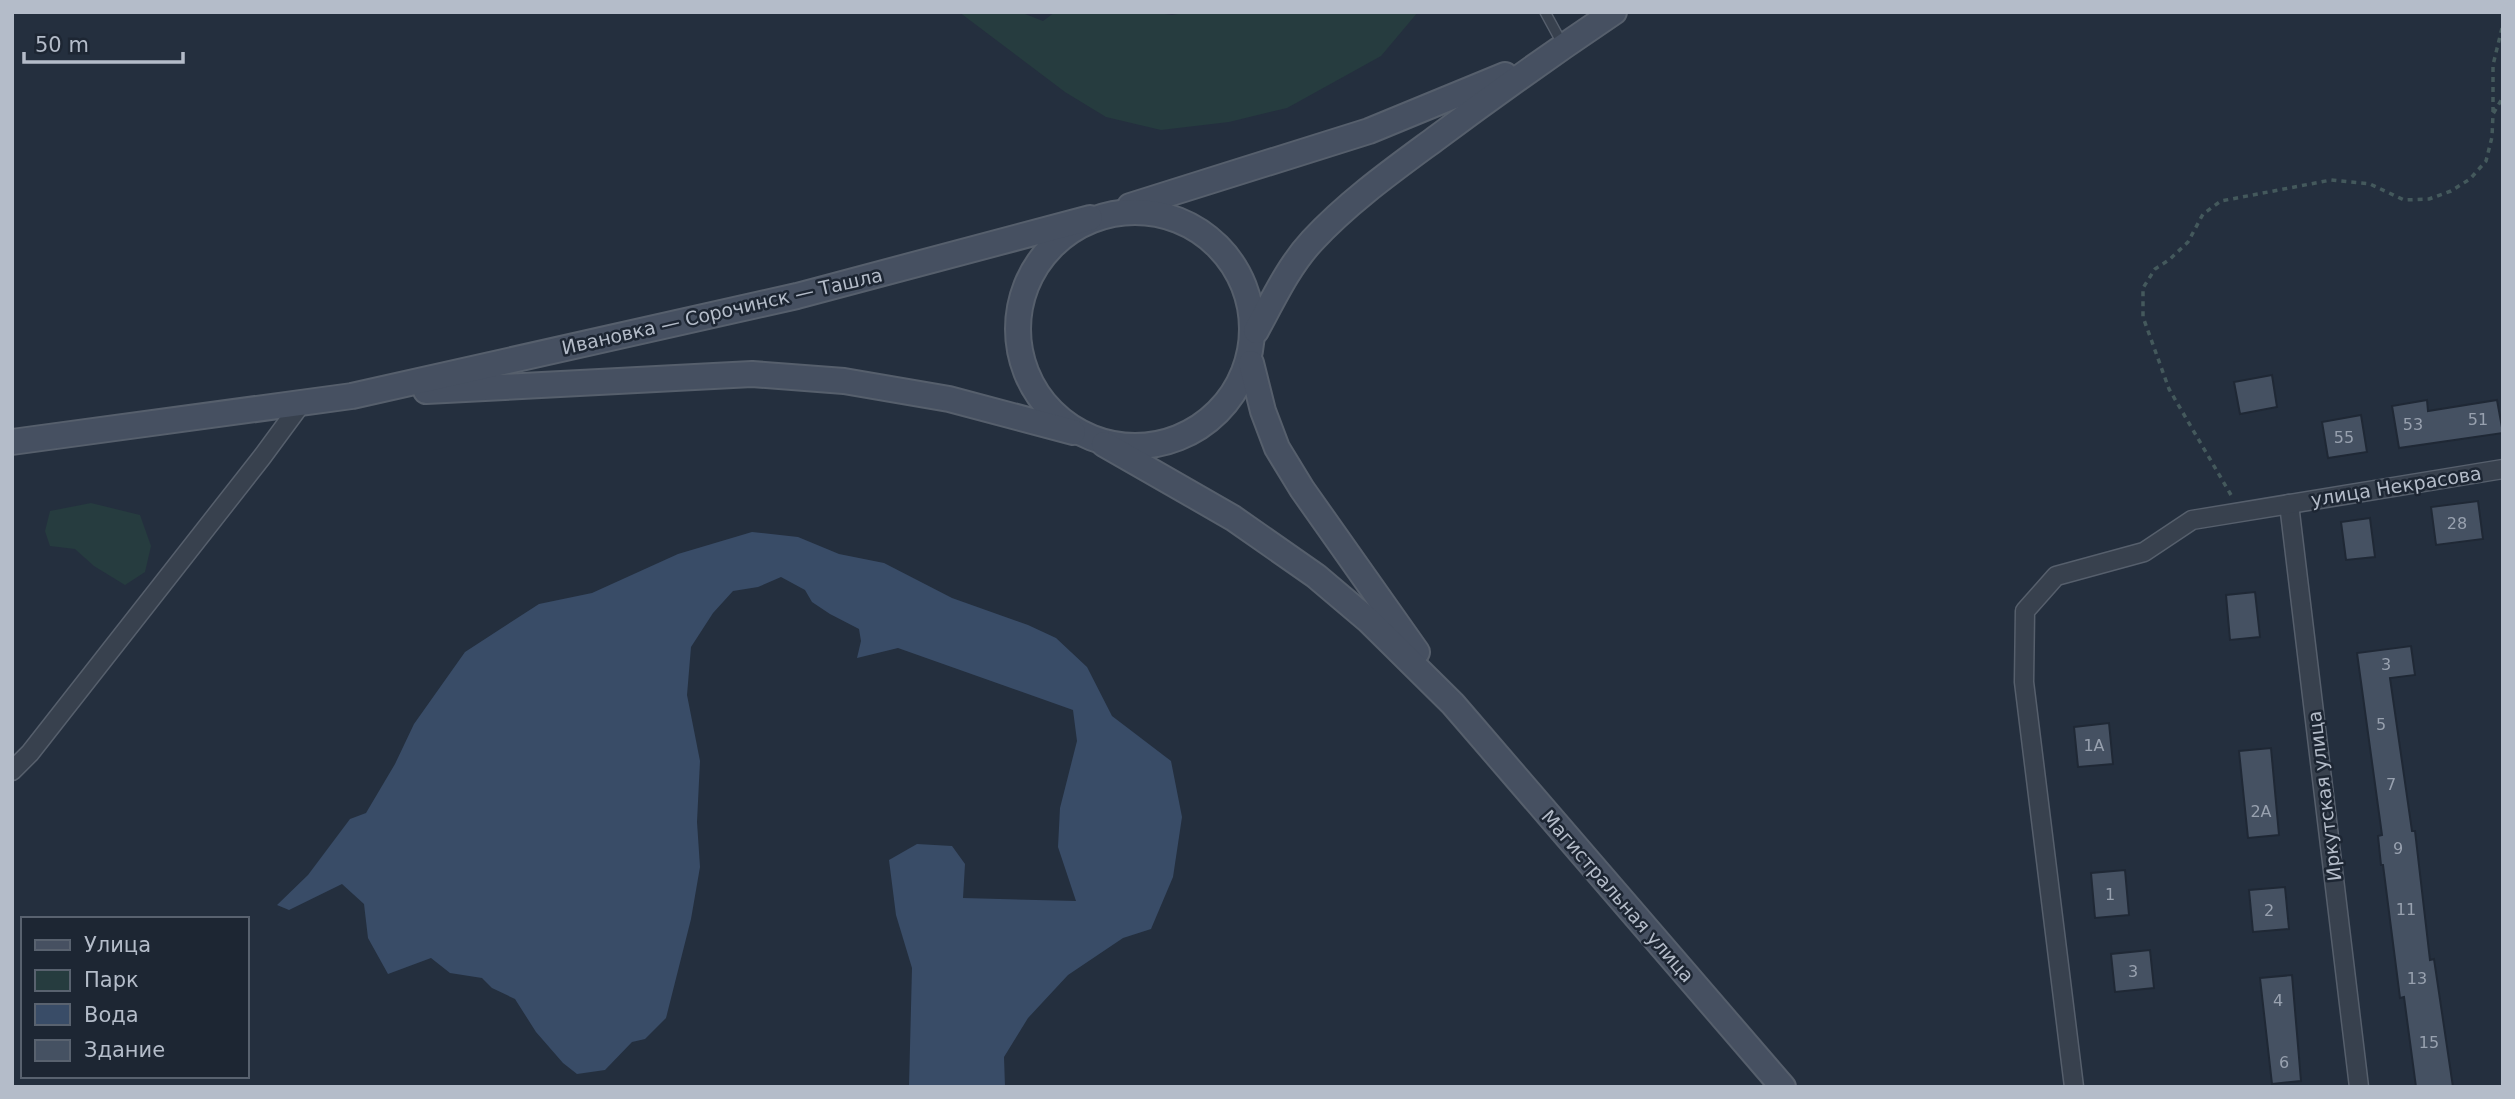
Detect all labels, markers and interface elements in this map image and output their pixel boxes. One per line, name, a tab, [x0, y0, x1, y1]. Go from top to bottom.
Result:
scale bar	[24, 21, 184, 65]
text: 50 m	[35, 33, 89, 57]
street label: Ивановка — Сорочинск — Ташла	[559, 263, 885, 359]
house number: 51	[2468, 410, 2488, 429]
house number: 53	[2403, 415, 2423, 434]
house number: 55	[2334, 428, 2354, 447]
street label: улица Некрасова	[2309, 462, 2483, 510]
house number: 28	[2447, 514, 2467, 533]
house number: 3	[2381, 655, 2391, 674]
street label: Иркутская улица	[2303, 710, 2345, 882]
house number: 5	[2376, 715, 2386, 734]
house number: 1А	[2083, 736, 2105, 755]
house number: 7	[2386, 775, 2396, 794]
house number: 2А	[2250, 802, 2272, 821]
street label: Магистральная улица	[1537, 805, 1699, 987]
house number: 9	[2393, 839, 2403, 858]
house number: 1	[2105, 885, 2115, 904]
house number: 11	[2396, 900, 2416, 919]
house number: 2	[2264, 901, 2274, 920]
legend	[21, 917, 248, 1078]
text: Улица	[84, 933, 151, 957]
house number: 3	[2128, 962, 2138, 981]
text: Парк	[84, 968, 139, 992]
house number: 13	[2407, 969, 2427, 988]
house number: 4	[2273, 991, 2283, 1010]
text: Вода	[84, 1003, 139, 1027]
house number: 15	[2419, 1033, 2439, 1052]
text: Здание	[84, 1038, 165, 1062]
house number: 6	[2279, 1053, 2289, 1072]

